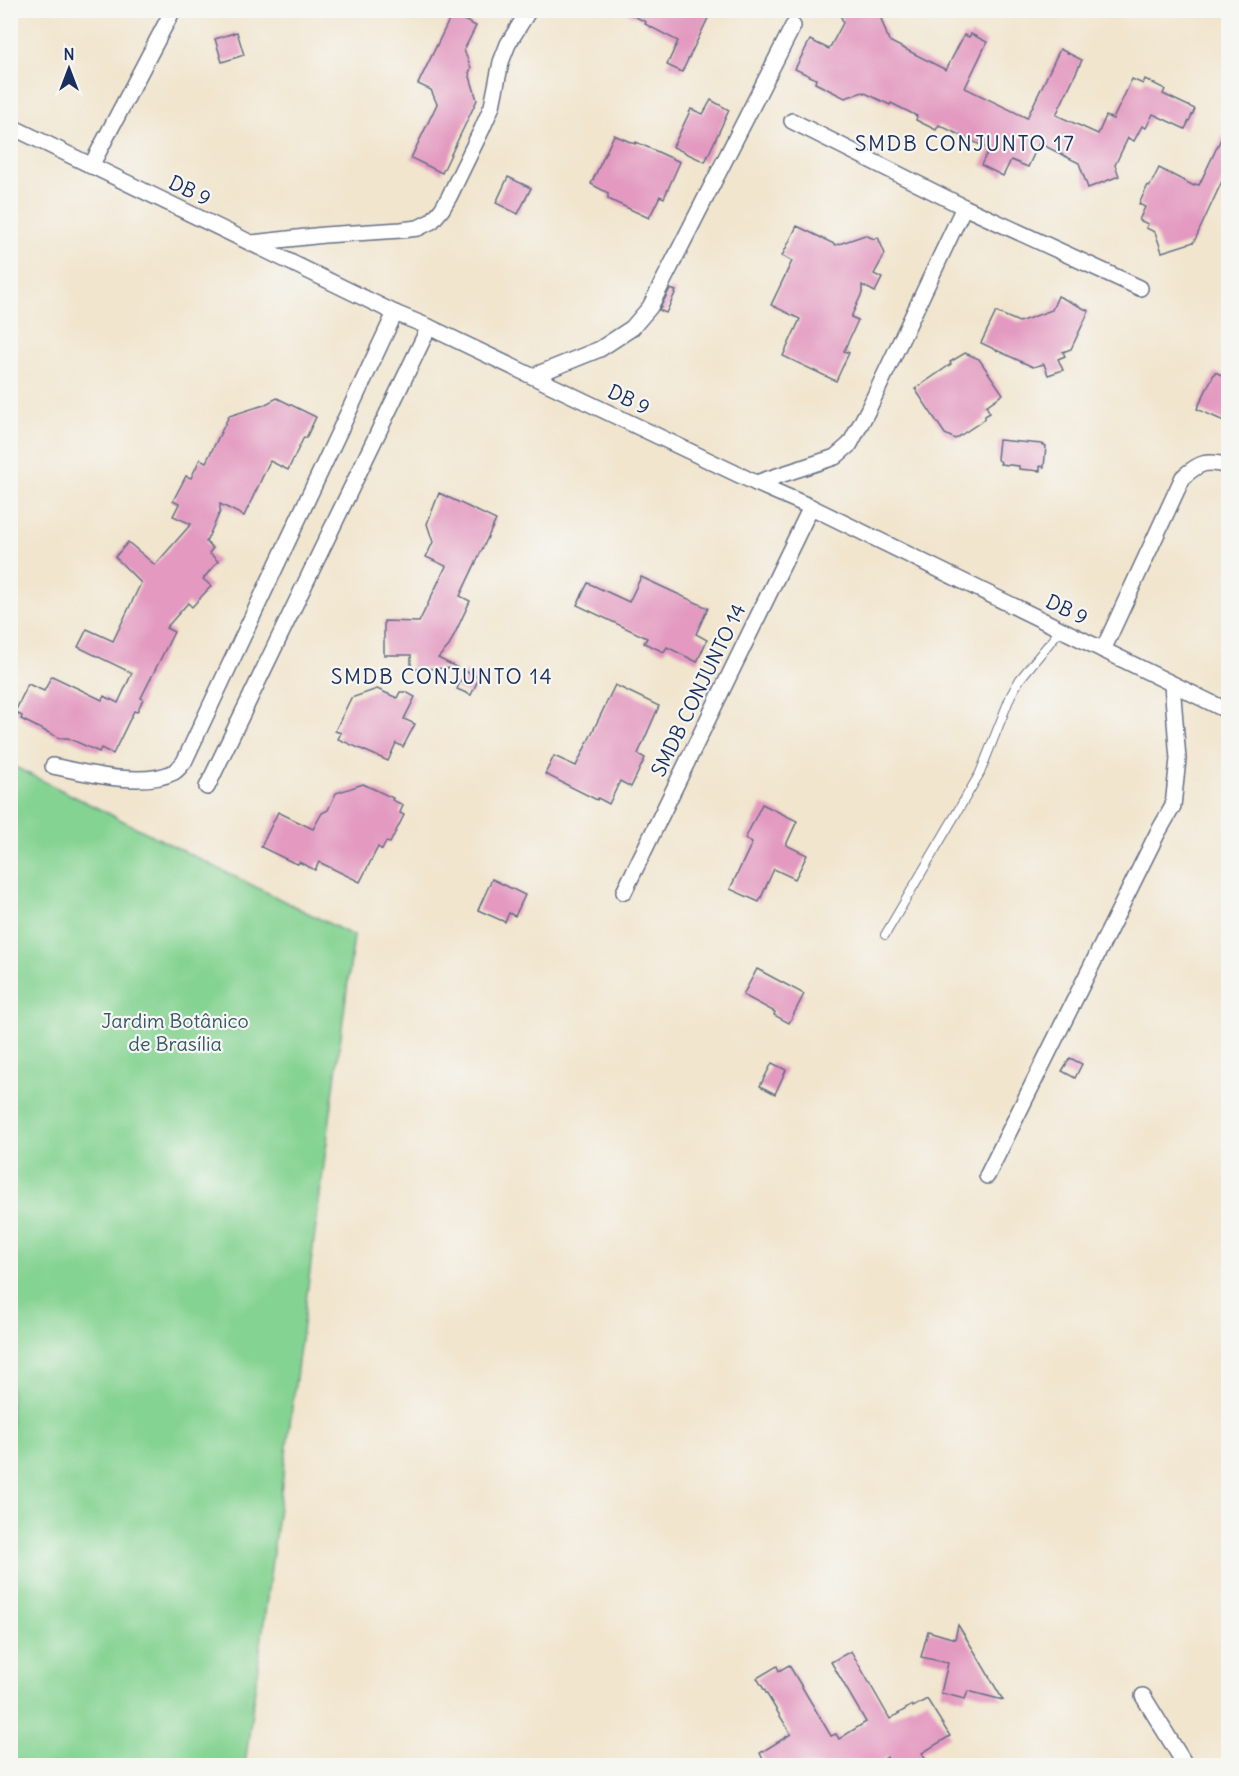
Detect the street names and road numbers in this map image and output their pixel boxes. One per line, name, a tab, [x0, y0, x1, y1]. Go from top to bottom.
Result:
street label: DB 9	[165, 169, 215, 211]
street label: DB 9	[604, 378, 654, 420]
street label: DB 9	[1042, 588, 1092, 630]
street label: SMDB CONJUNTO 14	[645, 600, 751, 780]

